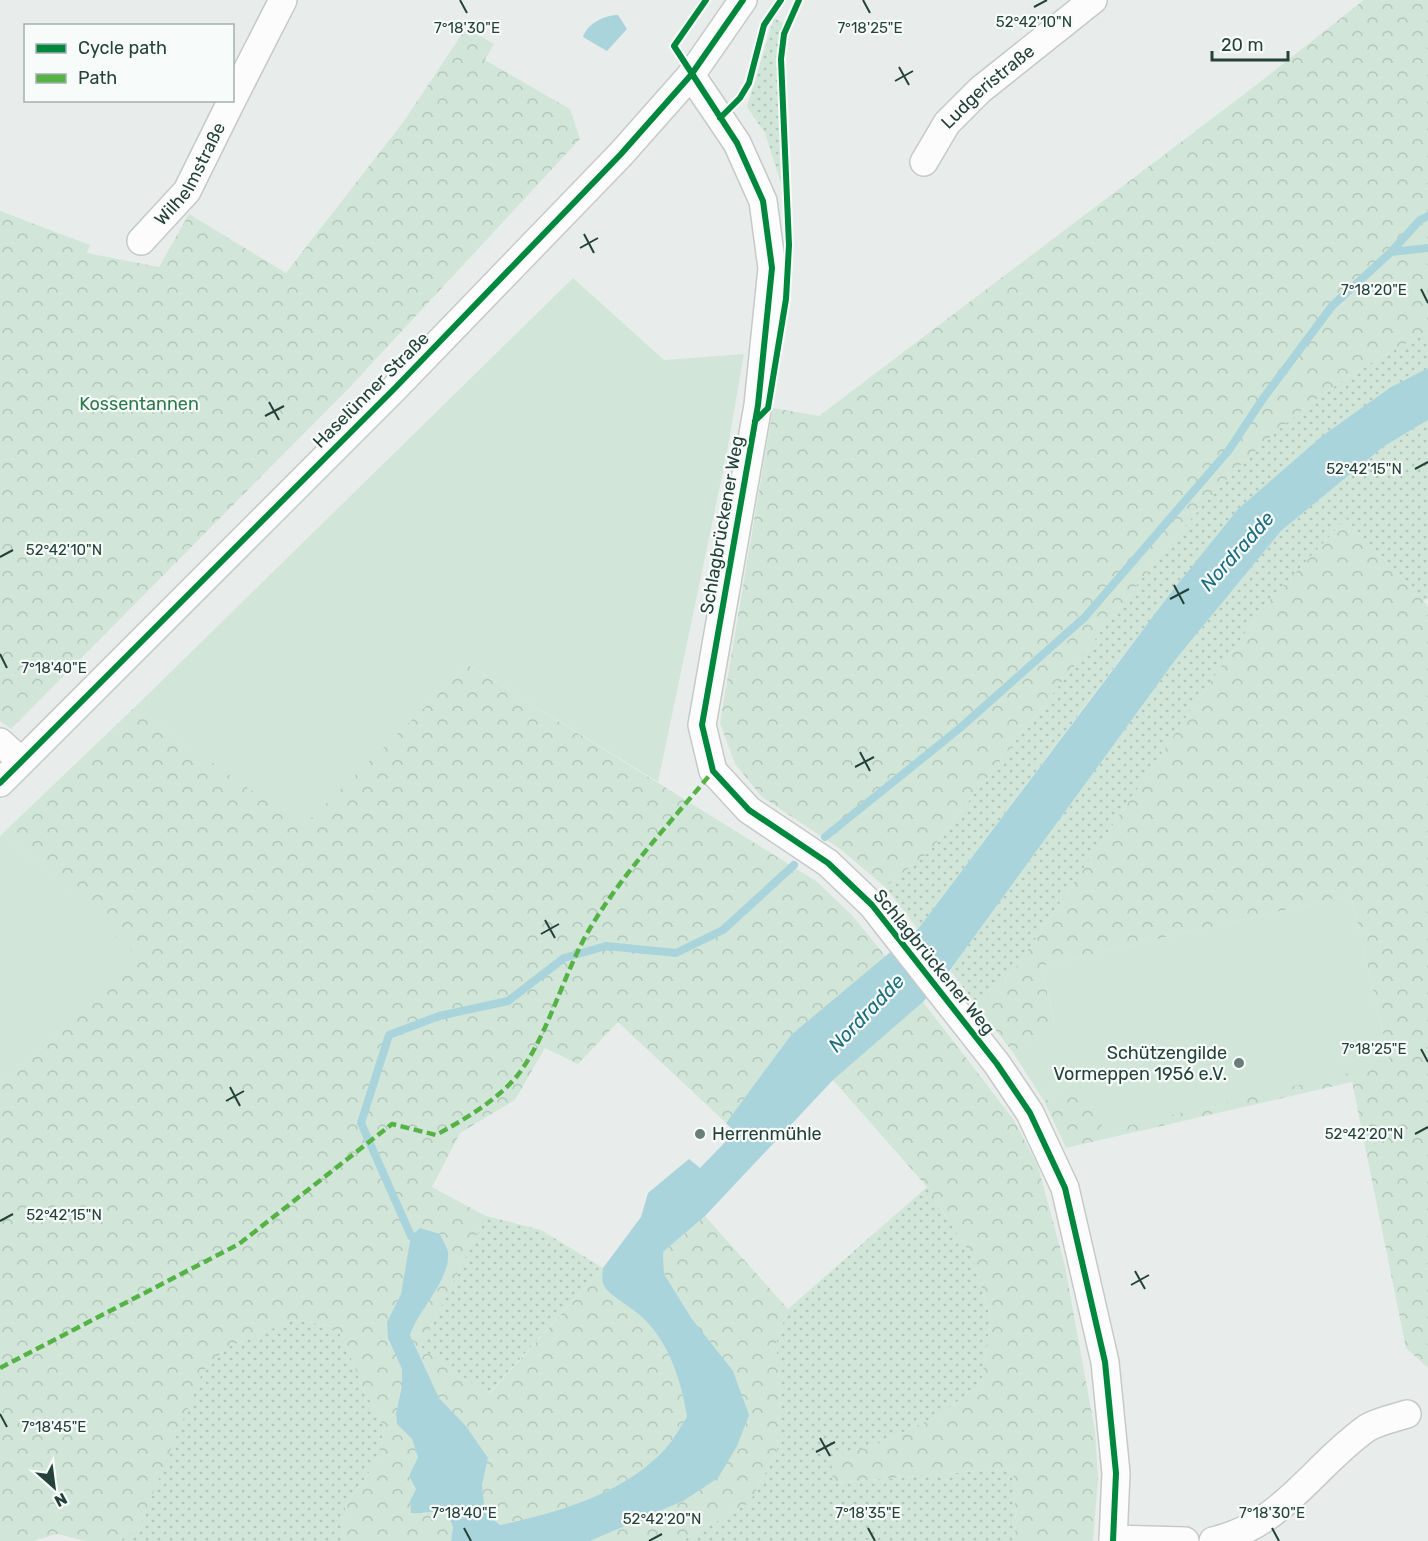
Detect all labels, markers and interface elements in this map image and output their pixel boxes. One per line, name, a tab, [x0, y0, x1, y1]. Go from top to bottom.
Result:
text: 52°42'10"N	[996, 13, 1072, 31]
text: 7°18'30"E	[434, 19, 500, 37]
text: 7°18'25"E	[837, 19, 903, 37]
legend	[24, 24, 234, 102]
scale bar	[1212, 24, 1288, 62]
text: 20 m	[1221, 34, 1263, 56]
text: Cycle path	[78, 37, 167, 59]
street label: Ludgeristraße	[937, 40, 1039, 133]
text: Path	[78, 67, 117, 89]
street label: Wilhelmstraße	[150, 119, 230, 230]
text: 7°18'20"E	[1341, 281, 1407, 299]
street label: Haselünner Straße	[308, 327, 434, 453]
park label: Kossentannen	[79, 393, 199, 415]
street label: Schlagbrückener Weg	[695, 434, 749, 616]
text: 52°42'15"N	[1326, 460, 1402, 478]
water label: Nordradde	[1195, 506, 1279, 596]
text: 52°42'10"N	[26, 541, 102, 559]
text: 7°18'40"E	[21, 659, 87, 677]
street label: Schlagbrückener Weg	[869, 885, 999, 1039]
water label: Nordradde	[823, 969, 909, 1057]
text: 7°18'25"E	[1341, 1040, 1407, 1058]
place label: Schützengilde Vormeppen 1956 e.V.	[1053, 1042, 1227, 1085]
marker: Schützengilde Vormeppen 1956 e.V.	[1232, 1056, 1246, 1070]
place label: Herrenmühle	[712, 1123, 822, 1145]
text: 52°42'20"N	[1325, 1125, 1403, 1143]
marker: Herrenmühle	[693, 1127, 707, 1141]
text: 52°42'15"N	[26, 1206, 102, 1224]
text: 7°18'45"E	[22, 1418, 86, 1436]
north arrow	[24, 1457, 84, 1517]
text: N	[51, 1489, 70, 1511]
text: 7°18'40"E	[431, 1504, 497, 1522]
text: 7°18'35"E	[835, 1504, 901, 1522]
text: 7°18'30"E	[1239, 1504, 1305, 1522]
text: 52°42'20"N	[623, 1510, 701, 1528]

